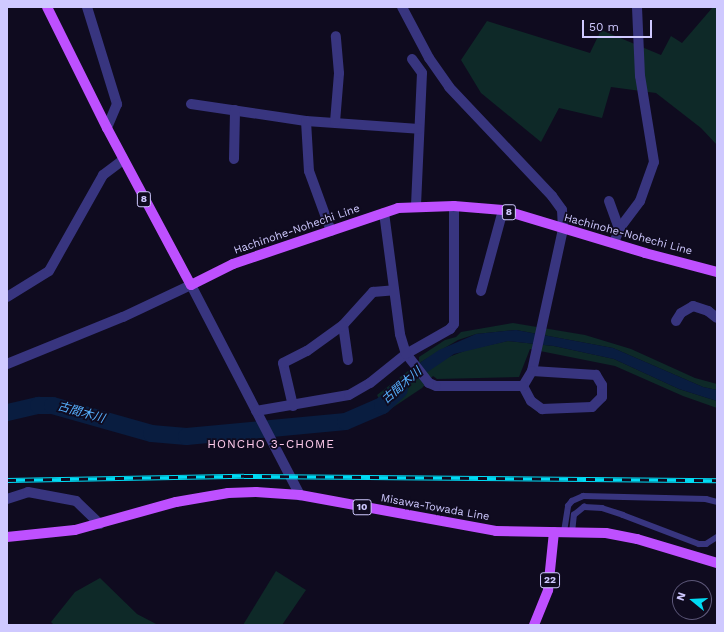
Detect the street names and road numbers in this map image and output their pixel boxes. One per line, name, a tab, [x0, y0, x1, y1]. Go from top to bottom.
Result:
road number: 8	[136, 191, 152, 207]
street label: Hachinohe-Nohechi Line	[232, 202, 362, 258]
road number: 8	[501, 204, 517, 220]
street label: Hachinohe-Nohechi Line	[562, 211, 694, 259]
street label: Misawa-Towada Line	[379, 492, 491, 524]
road number: 10	[352, 499, 372, 515]
road number: 22	[540, 572, 560, 588]

